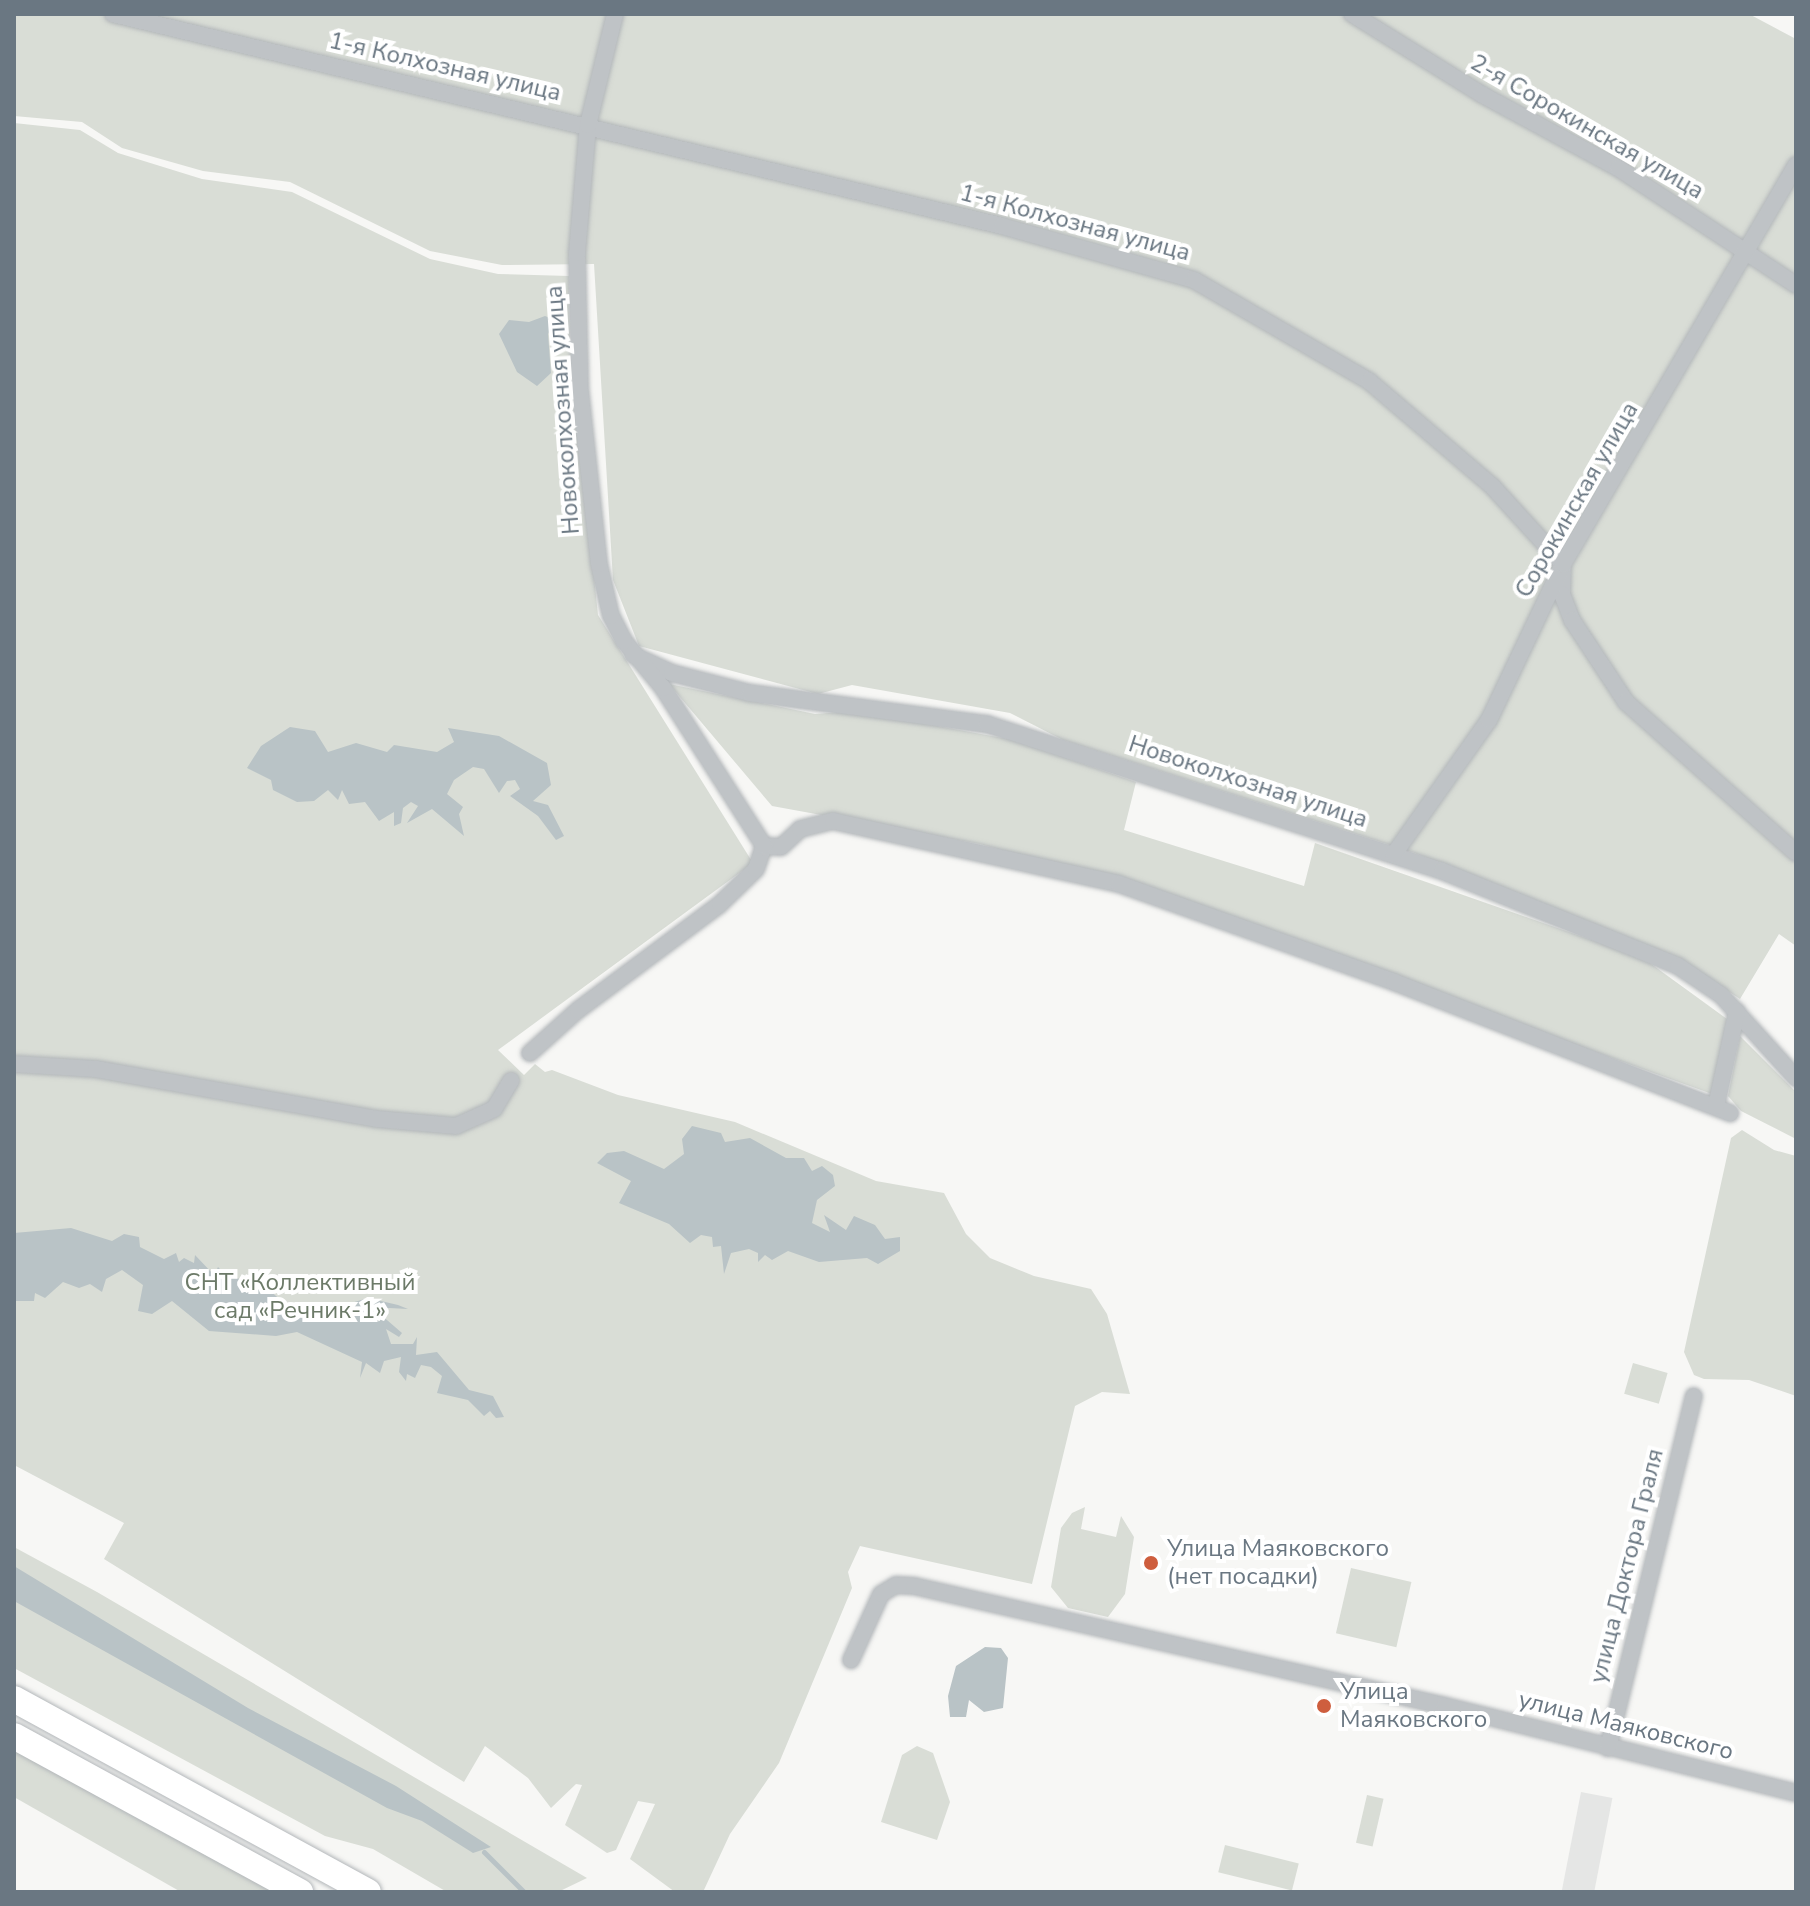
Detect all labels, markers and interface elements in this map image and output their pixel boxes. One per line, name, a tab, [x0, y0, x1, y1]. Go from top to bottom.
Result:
street label: 1-я Колхозная улица	[326, 26, 564, 108]
street label: 2-я Сорокинская улица	[1465, 48, 1709, 206]
street label: 1-я Колхозная улица	[957, 178, 1193, 268]
street label: Новоколхозная улица	[540, 285, 586, 535]
street label: Сорокинская улица	[1509, 397, 1645, 603]
street label: Новоколхозная улица	[1125, 730, 1371, 834]
park label: СНТ «Коллективный сад «Речник-1»	[185, 1269, 415, 1325]
street label: улица Доктора Граля	[1584, 1446, 1670, 1686]
place label: Улица Маяковского (нет посадки)	[1167, 1535, 1389, 1591]
marker: Улица Маяковского (нет посадки)	[1142, 1554, 1160, 1572]
place label: Улица Маяковского	[1340, 1678, 1487, 1734]
street label: улица Маяковского	[1516, 1685, 1736, 1767]
marker: Улица Маяковского	[1315, 1697, 1333, 1715]

